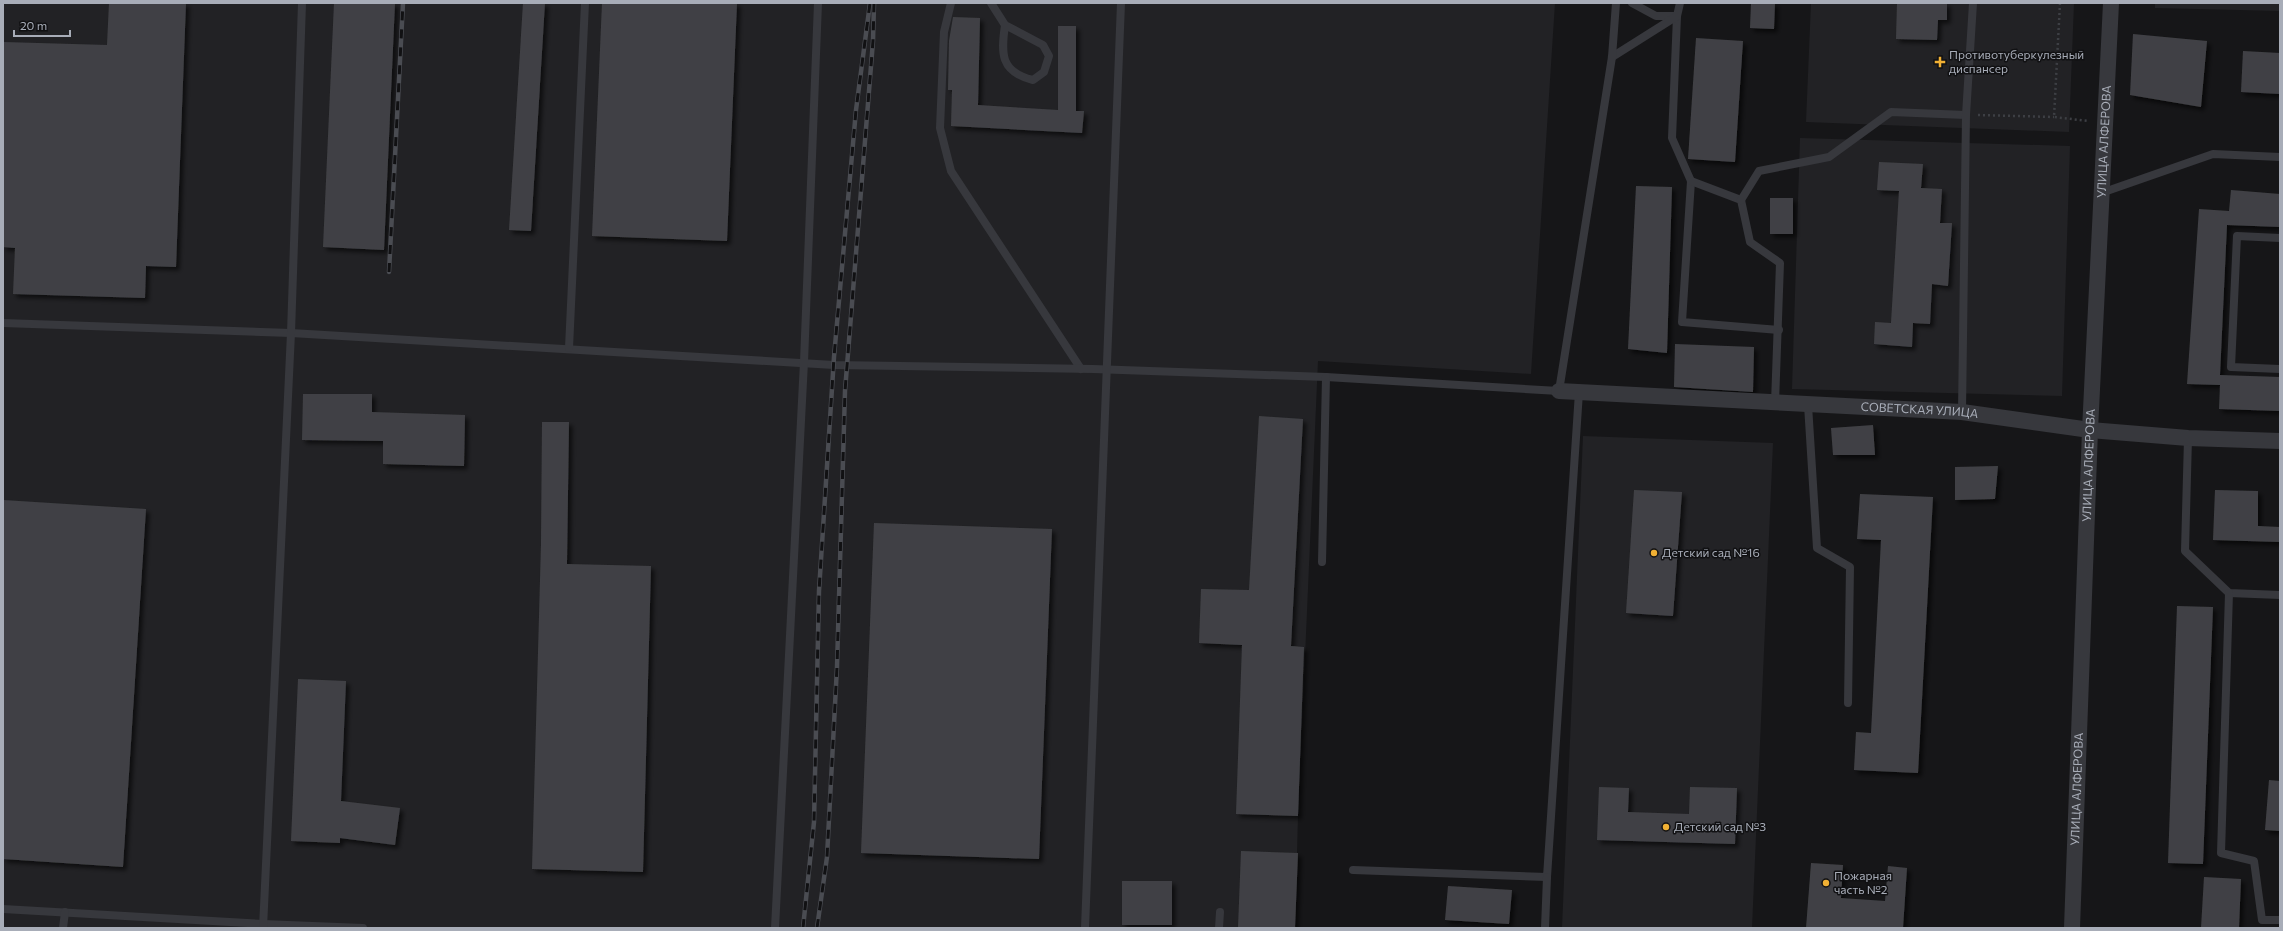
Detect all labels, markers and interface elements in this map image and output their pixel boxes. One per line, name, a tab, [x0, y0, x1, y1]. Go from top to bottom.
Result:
scale bar	[14, 12, 70, 38]
text: 20 m	[20, 18, 47, 32]
place label: Противотуберкулезный диспансер	[1949, 47, 2084, 75]
marker: Противотуберкулезный диспансер	[1934, 56, 1946, 68]
street label: УЛИЦА АЛФЕРОВА	[2093, 85, 2113, 198]
street label: СОВЕТСКАЯ УЛИЦА	[1860, 399, 1979, 420]
street label: УЛИЦА АЛФЕРОВА	[2079, 408, 2097, 522]
place label: Детский сад №16	[1662, 545, 1760, 559]
marker: Детский сад №16	[1649, 548, 1659, 558]
street label: УЛИЦА АЛФЕРОВА	[2067, 732, 2085, 846]
place label: Детский сад №3	[1674, 819, 1766, 833]
marker: Детский сад №3	[1661, 822, 1671, 832]
place label: Пожарная часть №2	[1834, 868, 1892, 896]
marker: Пожарная часть №2	[1821, 878, 1831, 888]

